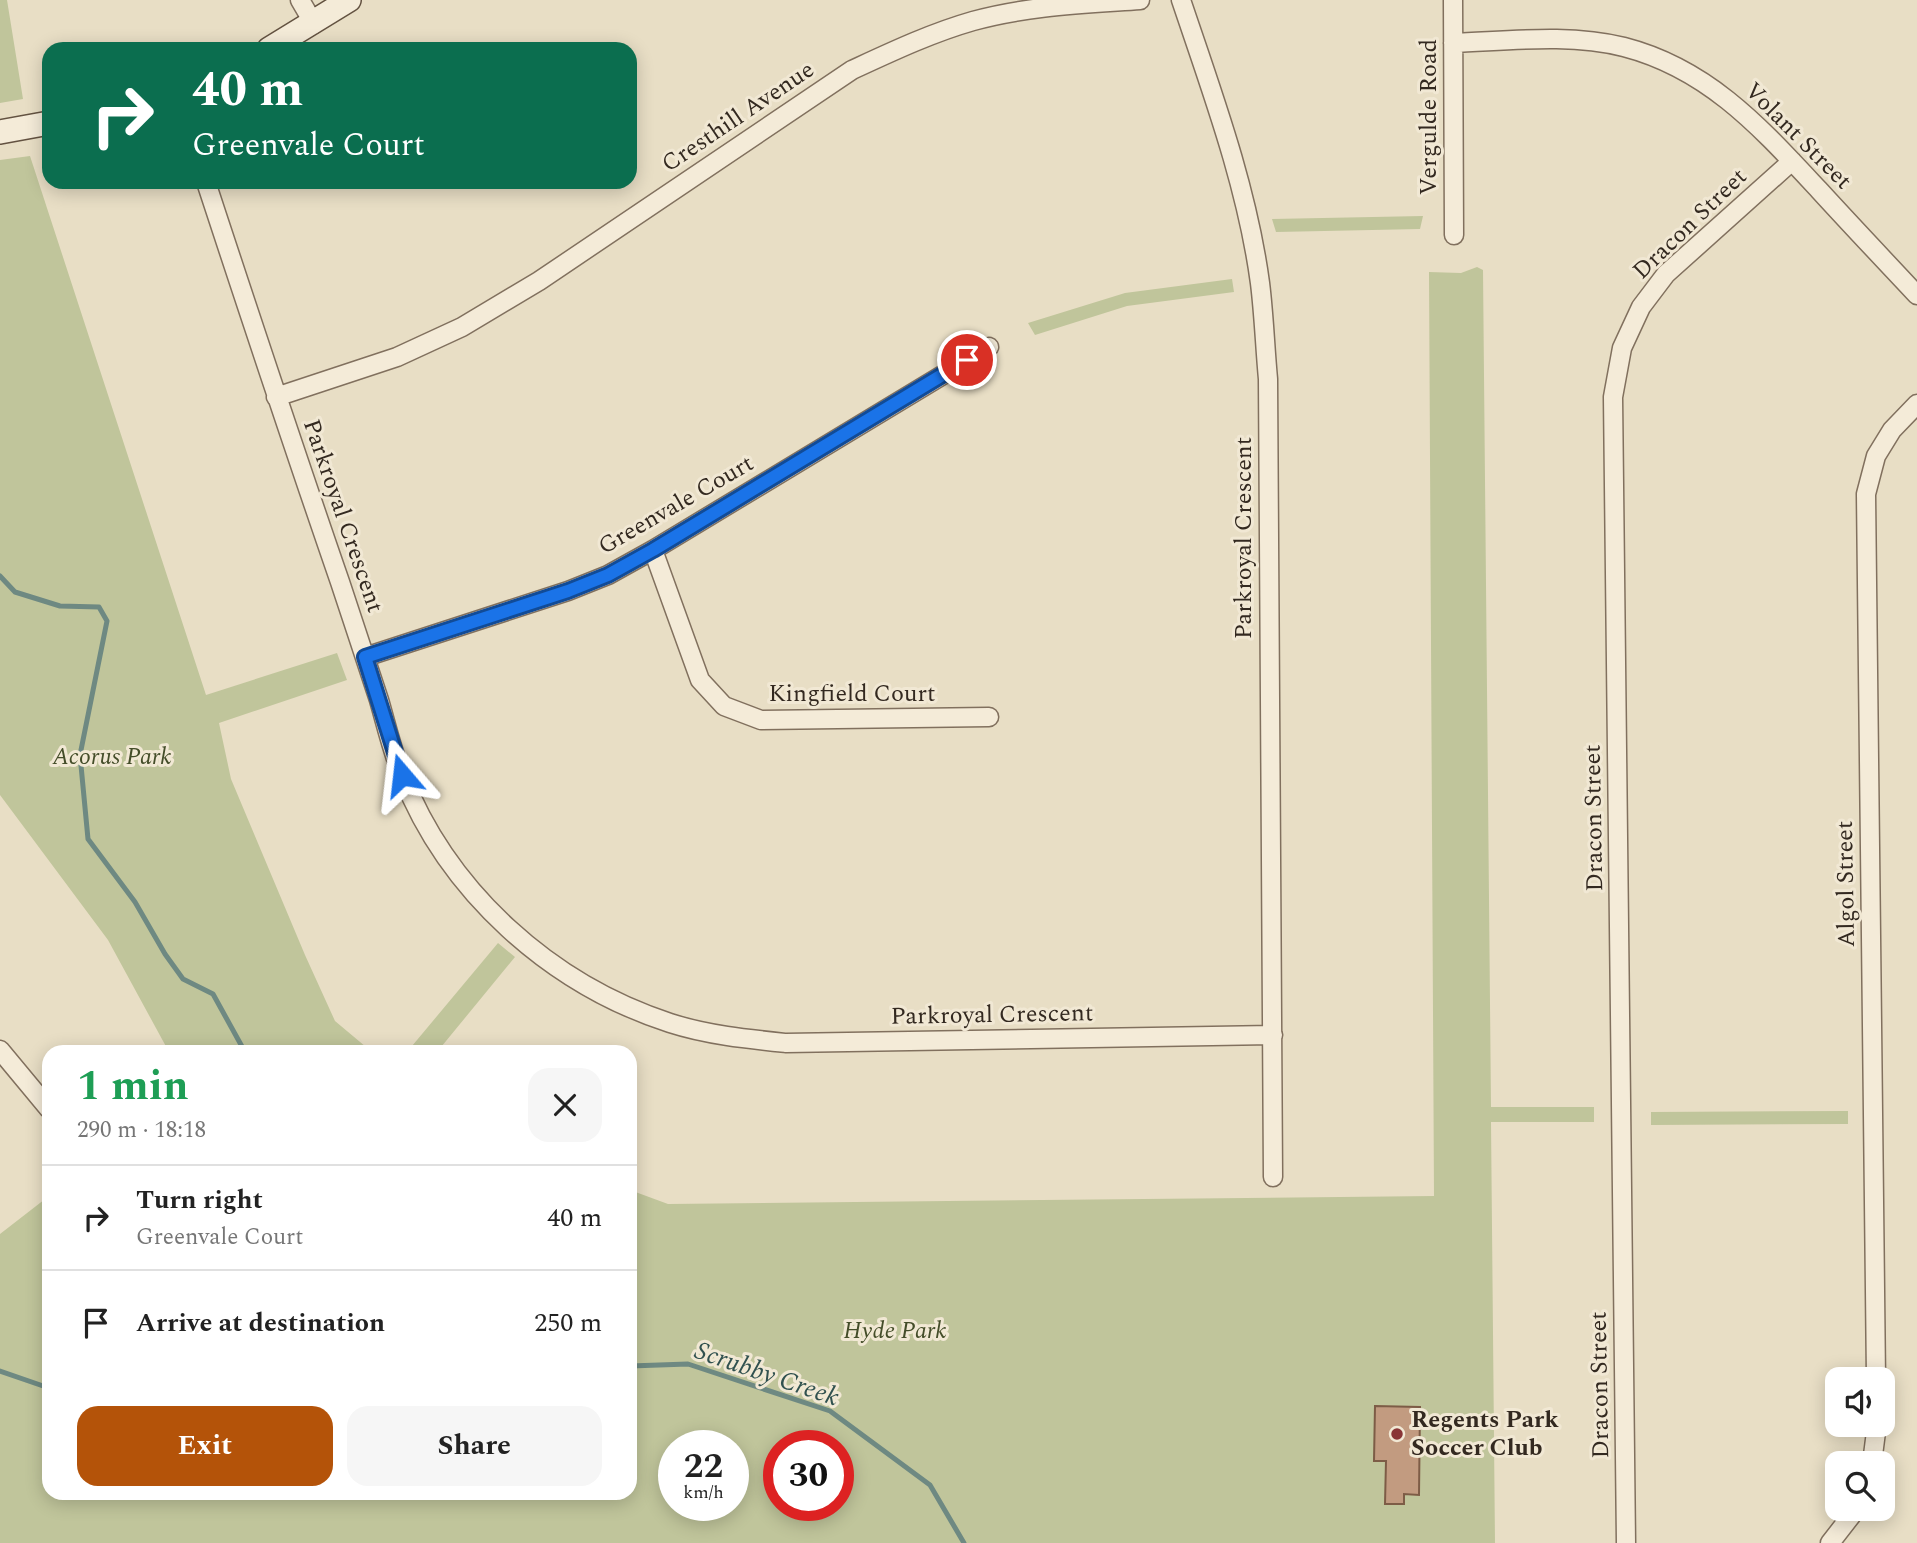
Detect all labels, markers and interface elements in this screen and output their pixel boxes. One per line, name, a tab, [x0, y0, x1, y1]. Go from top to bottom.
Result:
street label: Vergulde Road	[1411, 39, 1447, 195]
street label: Cresthill Avenue	[654, 52, 822, 182]
text: 40 m	[192, 53, 303, 128]
icon: right	[77, 70, 168, 161]
street label: Volant Street	[1736, 74, 1860, 198]
text: Greenvale Court	[192, 121, 425, 170]
street label: Dracon Street	[1624, 160, 1756, 288]
pin	[937, 330, 997, 390]
icon: arrive	[948, 341, 986, 379]
street label: Parkroyal Crescent	[293, 414, 393, 618]
street label: Parkroyal Crescent	[1226, 437, 1262, 639]
street label: Greenvale Court	[591, 446, 761, 564]
street label: Kingfield Court	[769, 676, 935, 712]
position arrow	[365, 738, 439, 812]
park label: Acorus Park	[51, 739, 172, 775]
street label: Dracon Street	[1575, 744, 1613, 892]
street label: Algol Street	[1827, 820, 1865, 948]
street label: Parkroyal Crescent	[890, 995, 1094, 1035]
text: 1 min	[77, 1055, 189, 1118]
button: close	[528, 1068, 602, 1142]
text: 290 m · 18:18	[77, 1113, 206, 1148]
text: Turn right	[136, 1180, 263, 1220]
text: 40 m	[547, 1198, 602, 1238]
icon: right	[77, 1199, 115, 1237]
text: Greenvale Court	[136, 1220, 303, 1255]
text: Arrive at destination	[136, 1303, 385, 1343]
text: 250 m	[534, 1303, 602, 1343]
icon: arrive	[77, 1304, 115, 1342]
street label: Dracon Street	[1581, 1311, 1619, 1459]
park label: Hyde Park	[844, 1313, 946, 1349]
water label: Scrubby Creek	[689, 1331, 845, 1417]
map controls	[1825, 1367, 1895, 1521]
button: sound	[1825, 1367, 1895, 1437]
place label: Regents Park Soccer Club	[1411, 1402, 1559, 1466]
button: Exit	[77, 1406, 333, 1486]
button: Share	[347, 1406, 602, 1486]
marker: Regents Park Soccer Club	[1389, 1426, 1405, 1442]
speed limit sign: 30	[763, 1430, 854, 1521]
text: 22	[684, 1440, 723, 1493]
button: search	[1825, 1451, 1895, 1521]
text: km/h	[683, 1479, 724, 1506]

